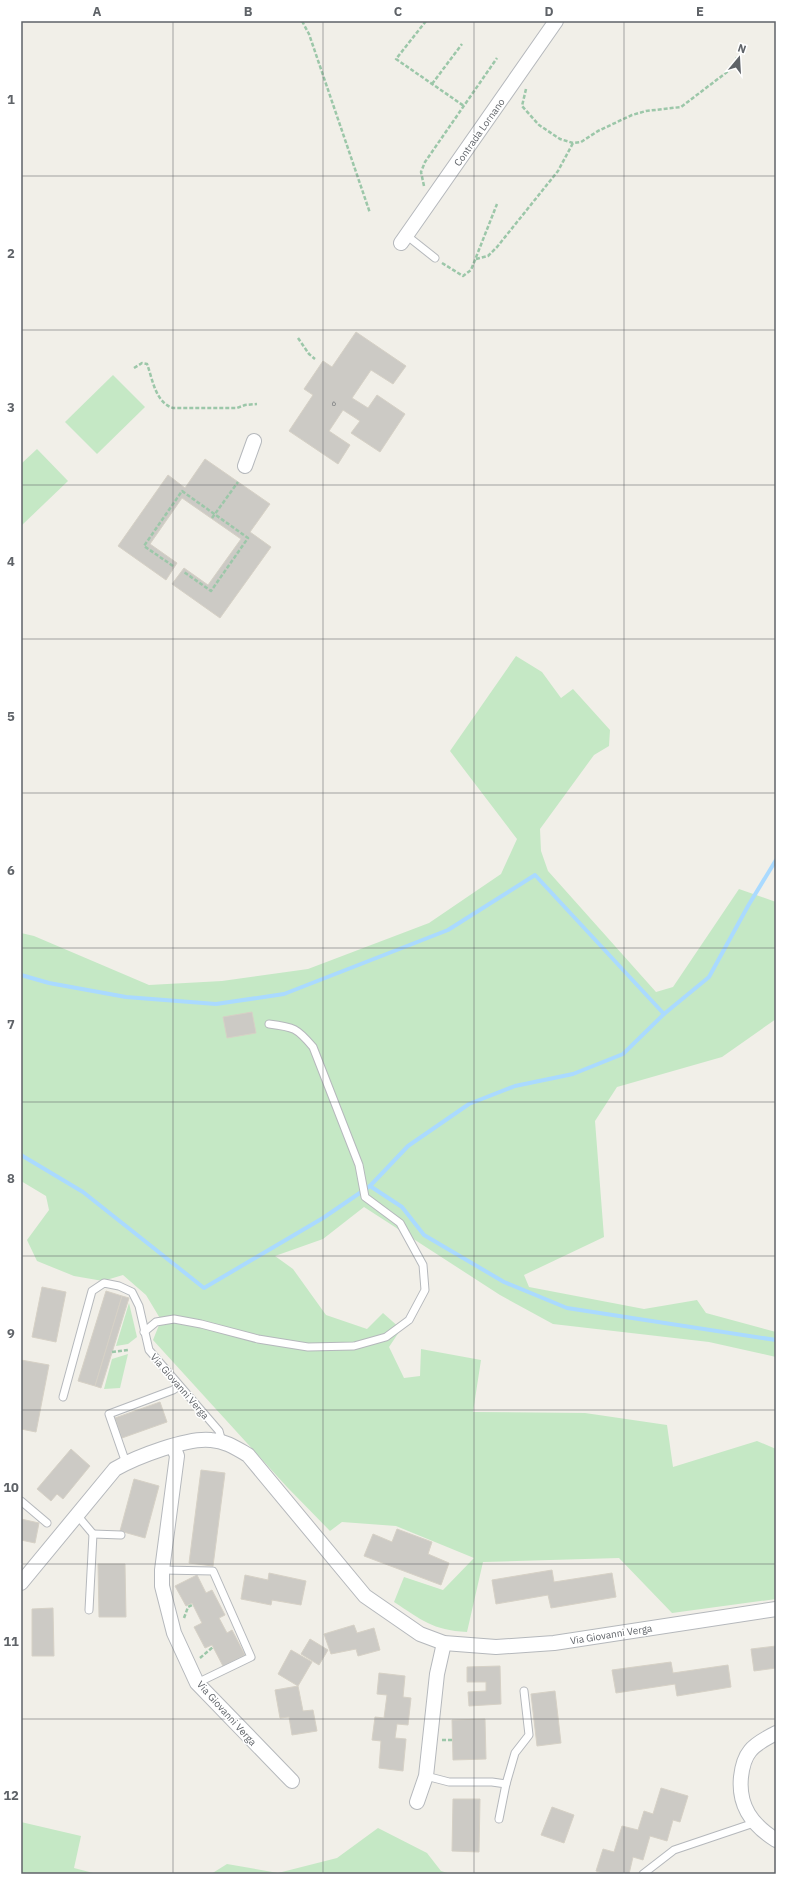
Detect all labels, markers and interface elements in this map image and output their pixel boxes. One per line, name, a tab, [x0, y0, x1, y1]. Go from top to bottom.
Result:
text: A	[93, 3, 102, 20]
text: B	[244, 3, 253, 20]
text: C	[394, 3, 403, 20]
text: D	[544, 3, 554, 20]
text: E	[696, 3, 704, 20]
north arrow	[719, 38, 759, 78]
text: N	[736, 41, 748, 56]
text: 1	[7, 91, 15, 108]
street label: Contrada Lornano	[451, 95, 508, 169]
text: 2	[7, 245, 15, 262]
house number: 6	[332, 398, 337, 408]
text: 3	[7, 399, 15, 416]
text: 4	[7, 553, 15, 570]
text: 5	[7, 708, 15, 725]
text: 6	[7, 862, 15, 879]
text: 7	[7, 1016, 15, 1033]
text: 8	[7, 1170, 15, 1187]
text: 9	[7, 1325, 15, 1342]
street label: Via Giovanni Verga	[148, 1351, 212, 1422]
text: 10	[3, 1479, 19, 1496]
street label: Via Giovanni Verga	[569, 1621, 654, 1647]
text: 11	[3, 1633, 19, 1650]
street label: Via Giovanni Verga	[194, 1678, 260, 1749]
text: 12	[3, 1787, 19, 1804]

